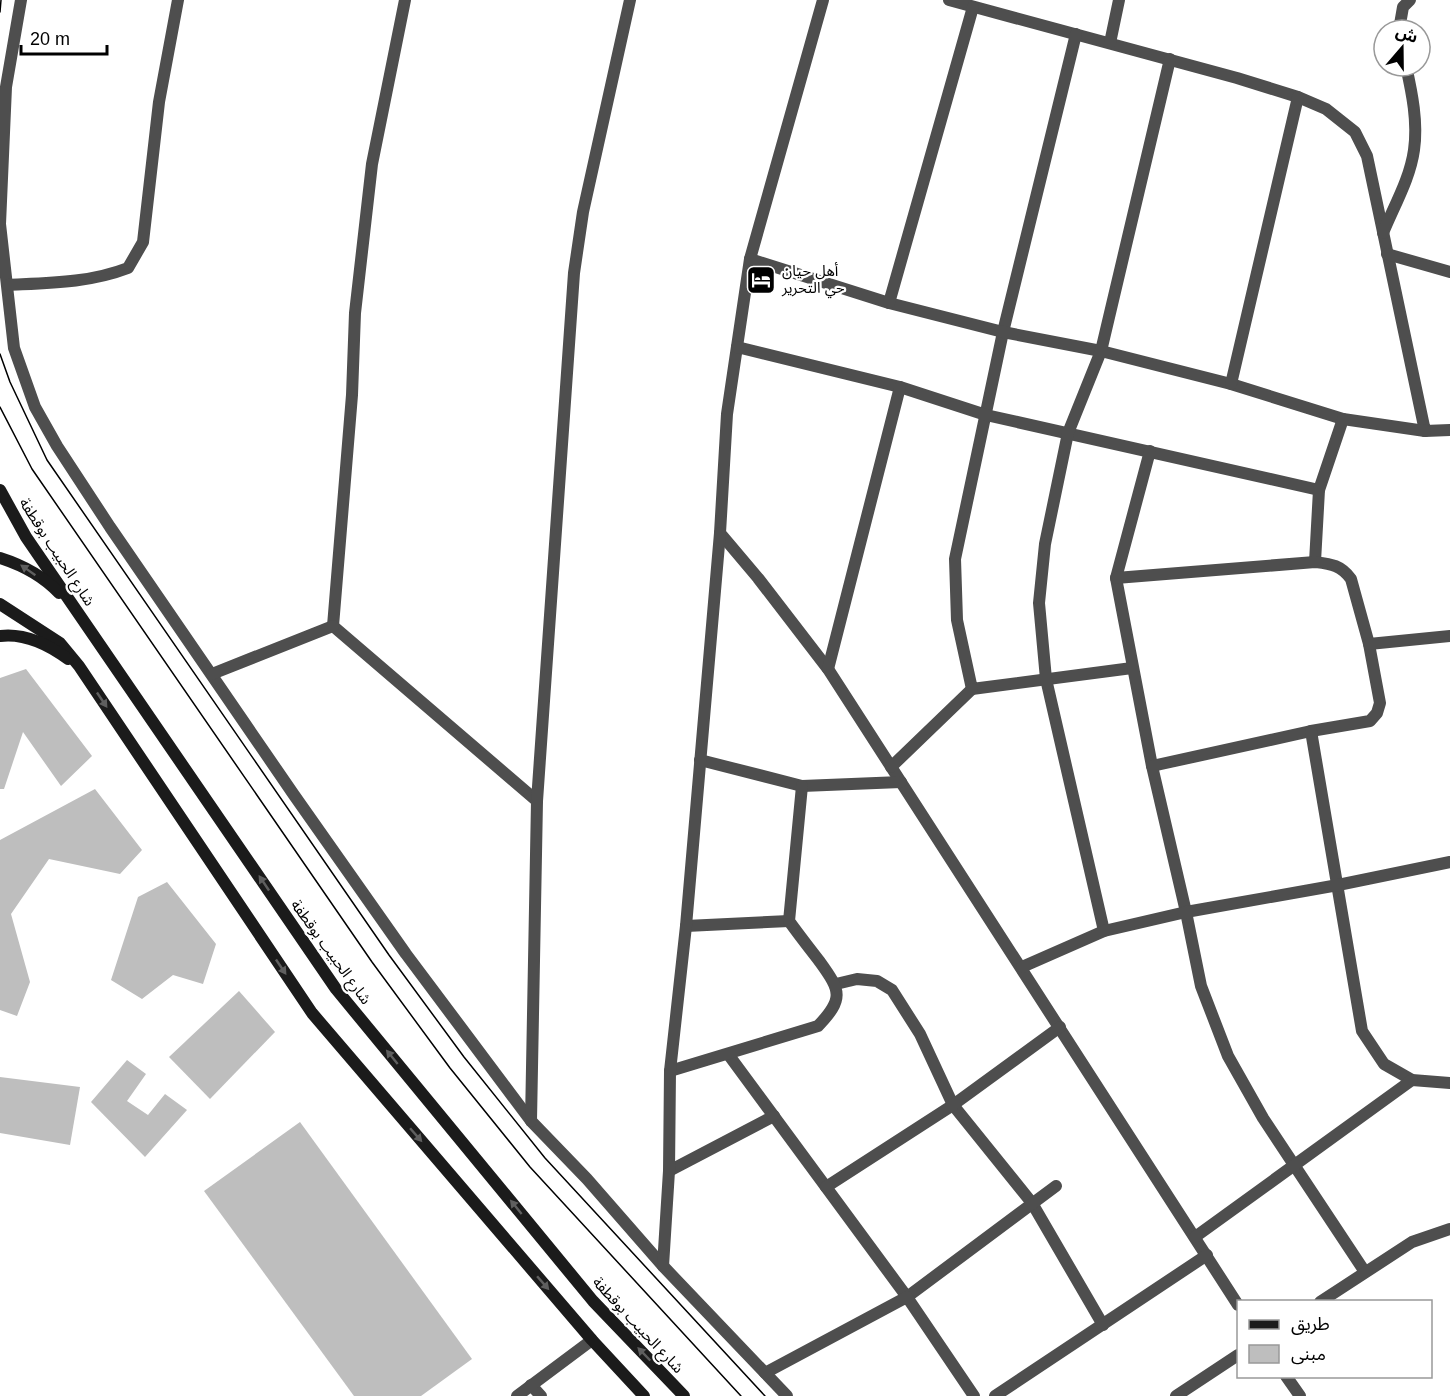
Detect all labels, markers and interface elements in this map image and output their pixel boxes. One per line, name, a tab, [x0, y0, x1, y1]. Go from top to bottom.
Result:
scale bar	[21, 18, 106, 56]
north arrow	[1372, 18, 1432, 78]
text: ش	[1393, 23, 1420, 47]
text: 20 m	[30, 29, 70, 49]
place label: أهل حيان حي التحرير	[781, 262, 845, 299]
hotel icon: أهل حيان حي التحرير	[745, 264, 777, 296]
street label: شارع الحبيب بوقطفة	[13, 495, 99, 611]
one-way arrow	[21, 564, 37, 576]
one-way arrow	[96, 692, 107, 708]
one-way arrow	[258, 875, 269, 891]
street label: شارع الحبيب بوقطفة	[285, 896, 375, 1010]
one-way arrow	[275, 958, 287, 974]
one-way arrow	[386, 1049, 398, 1064]
one-way arrow	[409, 1127, 422, 1142]
one-way arrow	[509, 1199, 522, 1215]
street label: شارع الحبيب بوقطفة	[587, 1273, 687, 1379]
one-way arrow	[536, 1275, 549, 1290]
legend	[1237, 1300, 1432, 1378]
text: طريق	[1291, 1314, 1330, 1335]
text: مبنى	[1291, 1344, 1326, 1365]
one-way arrow	[637, 1346, 651, 1361]

